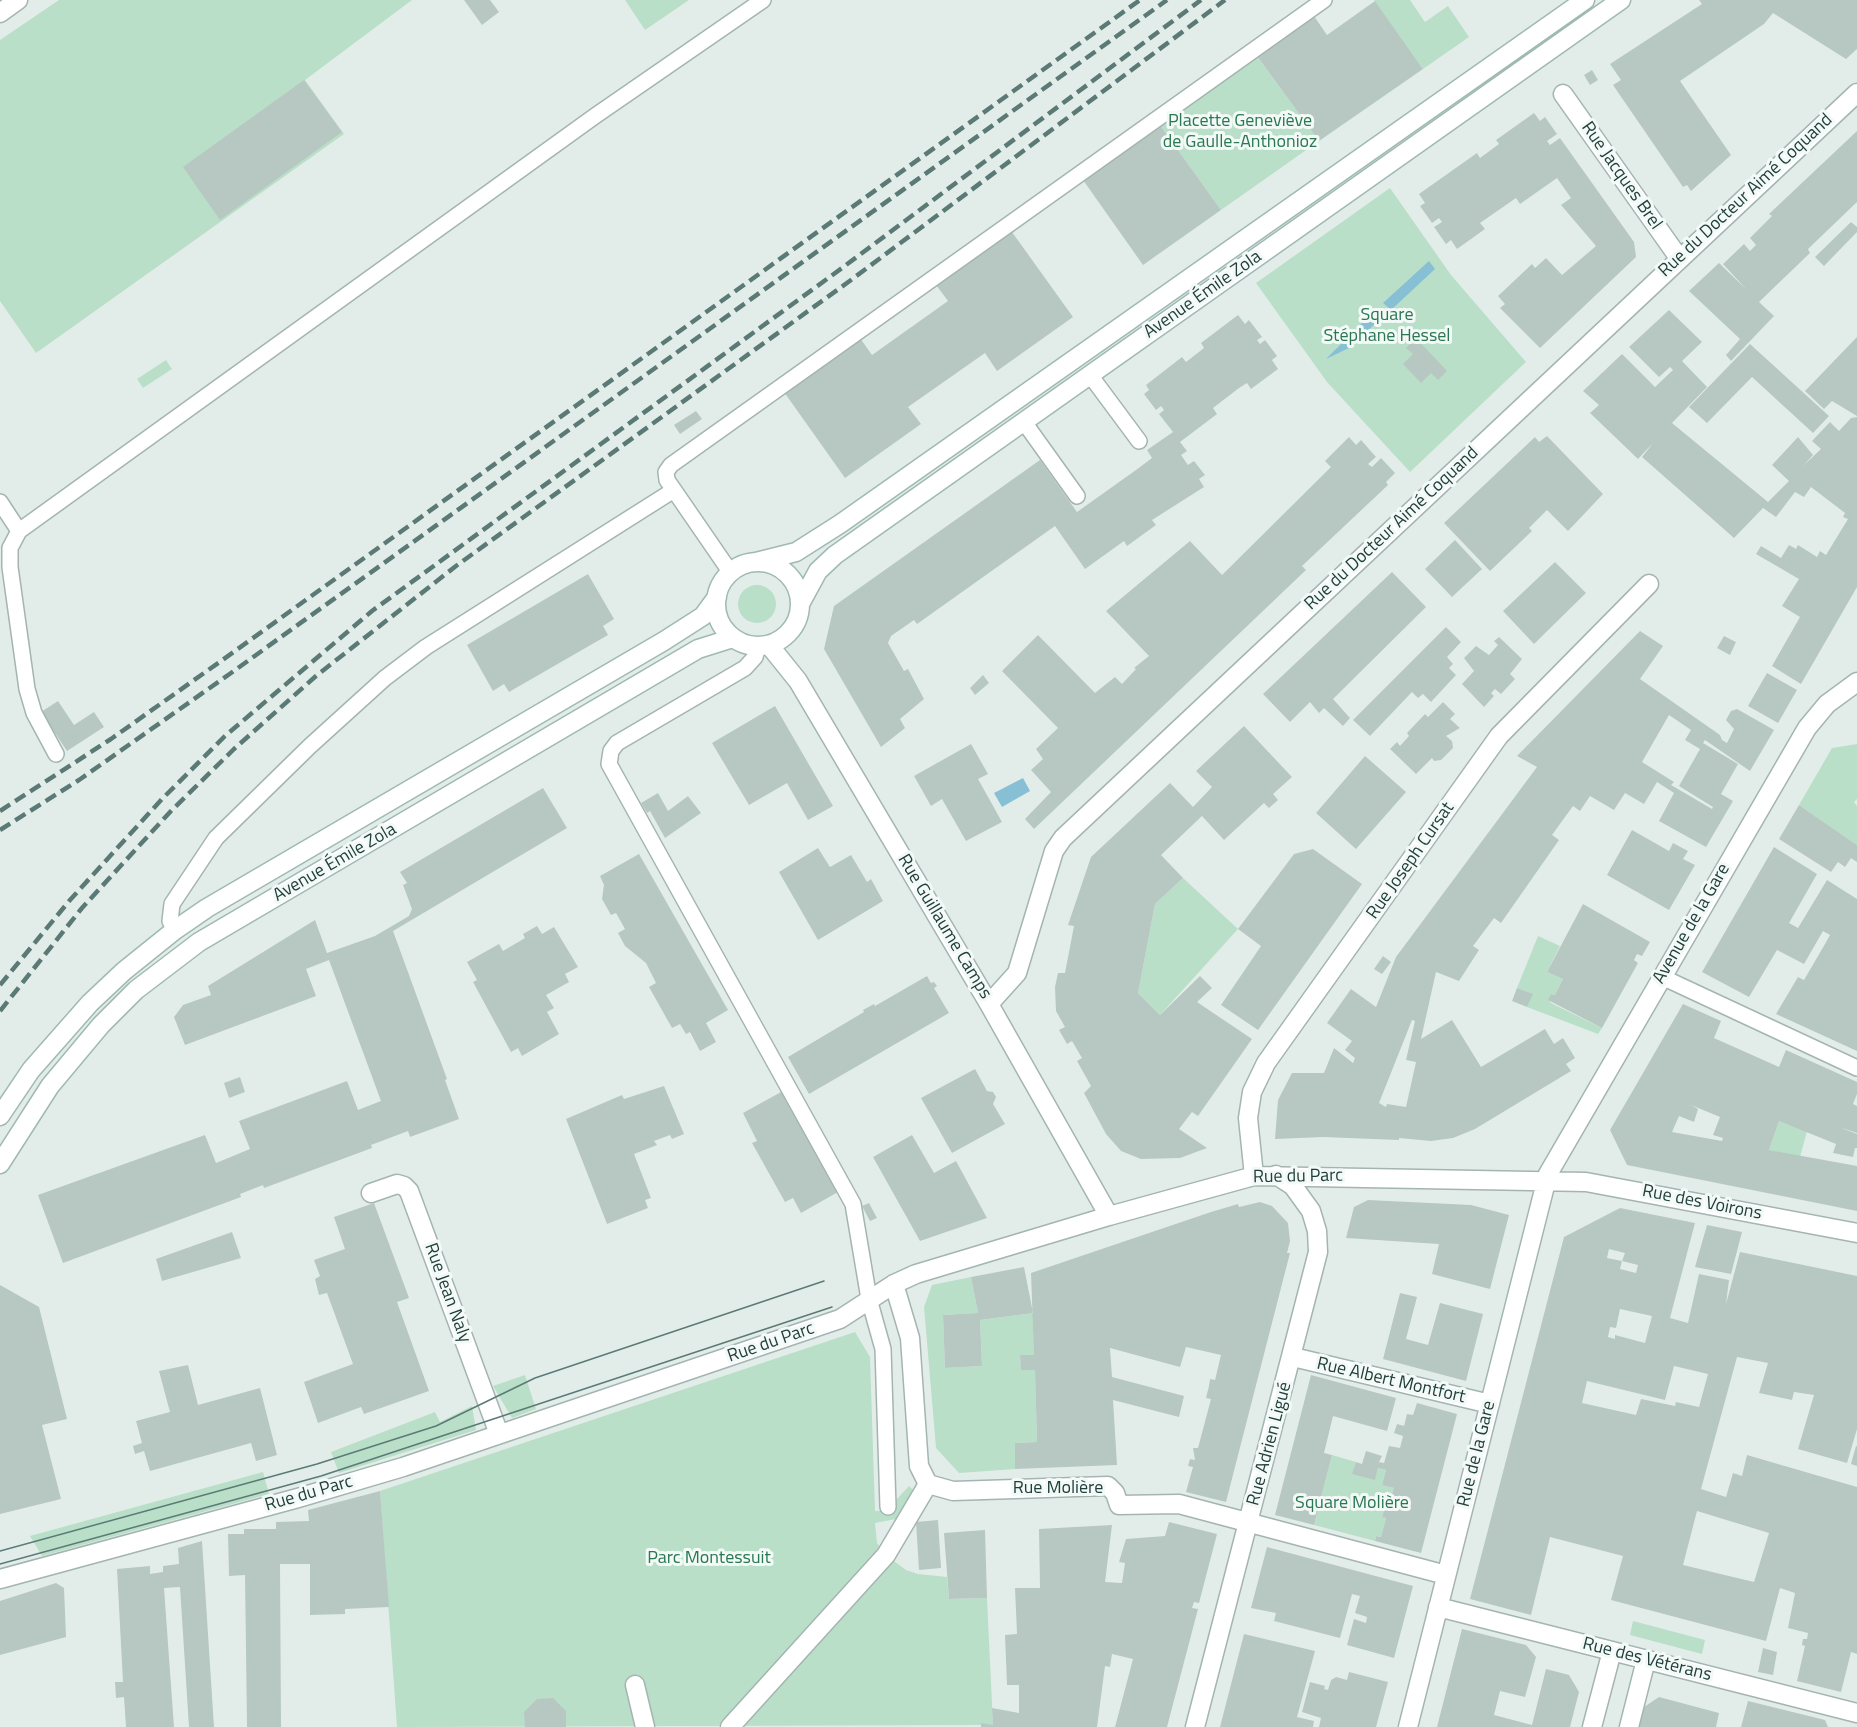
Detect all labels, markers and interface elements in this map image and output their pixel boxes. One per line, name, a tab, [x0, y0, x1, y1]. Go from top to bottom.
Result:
street label: Rue du Docteur Aimé Coquand	[1655, 110, 1837, 282]
park label: Placette Geneviève de Gaulle-Anthonioz	[1163, 111, 1317, 154]
street label: Rue Jacques Brel	[1576, 118, 1666, 234]
street label: Avenue Émile Zola	[1140, 246, 1266, 344]
park label: Square Stéphane Hessel	[1323, 305, 1451, 348]
street label: Rue du Docteur Aimé Coquand	[1301, 443, 1483, 615]
street label: Rue Joseph Cursat	[1363, 798, 1459, 924]
street label: Avenue Émile Zola	[270, 819, 400, 907]
street label: Rue Guillaume Camps	[892, 851, 996, 1003]
street label: Avenue de la Gare	[1649, 860, 1735, 988]
street label: Rue du Parc	[1253, 1165, 1343, 1189]
street label: Rue des Voirons	[1640, 1181, 1764, 1225]
street label: Rue Jean Naly	[419, 1240, 475, 1346]
street label: Rue du Parc	[725, 1318, 817, 1368]
street label: Rue Albert Montfort	[1315, 1353, 1467, 1409]
street label: Rue Adrien Ligué	[1243, 1380, 1297, 1508]
street label: Rue de la Gare	[1453, 1399, 1501, 1509]
street label: Rue du Parc	[263, 1471, 355, 1517]
street label: Rue Molière	[1013, 1478, 1103, 1500]
park label: Square Molière	[1295, 1493, 1409, 1515]
park label: Parc Montessuit	[647, 1548, 771, 1570]
street label: Rue des Vétérans	[1580, 1634, 1714, 1686]

